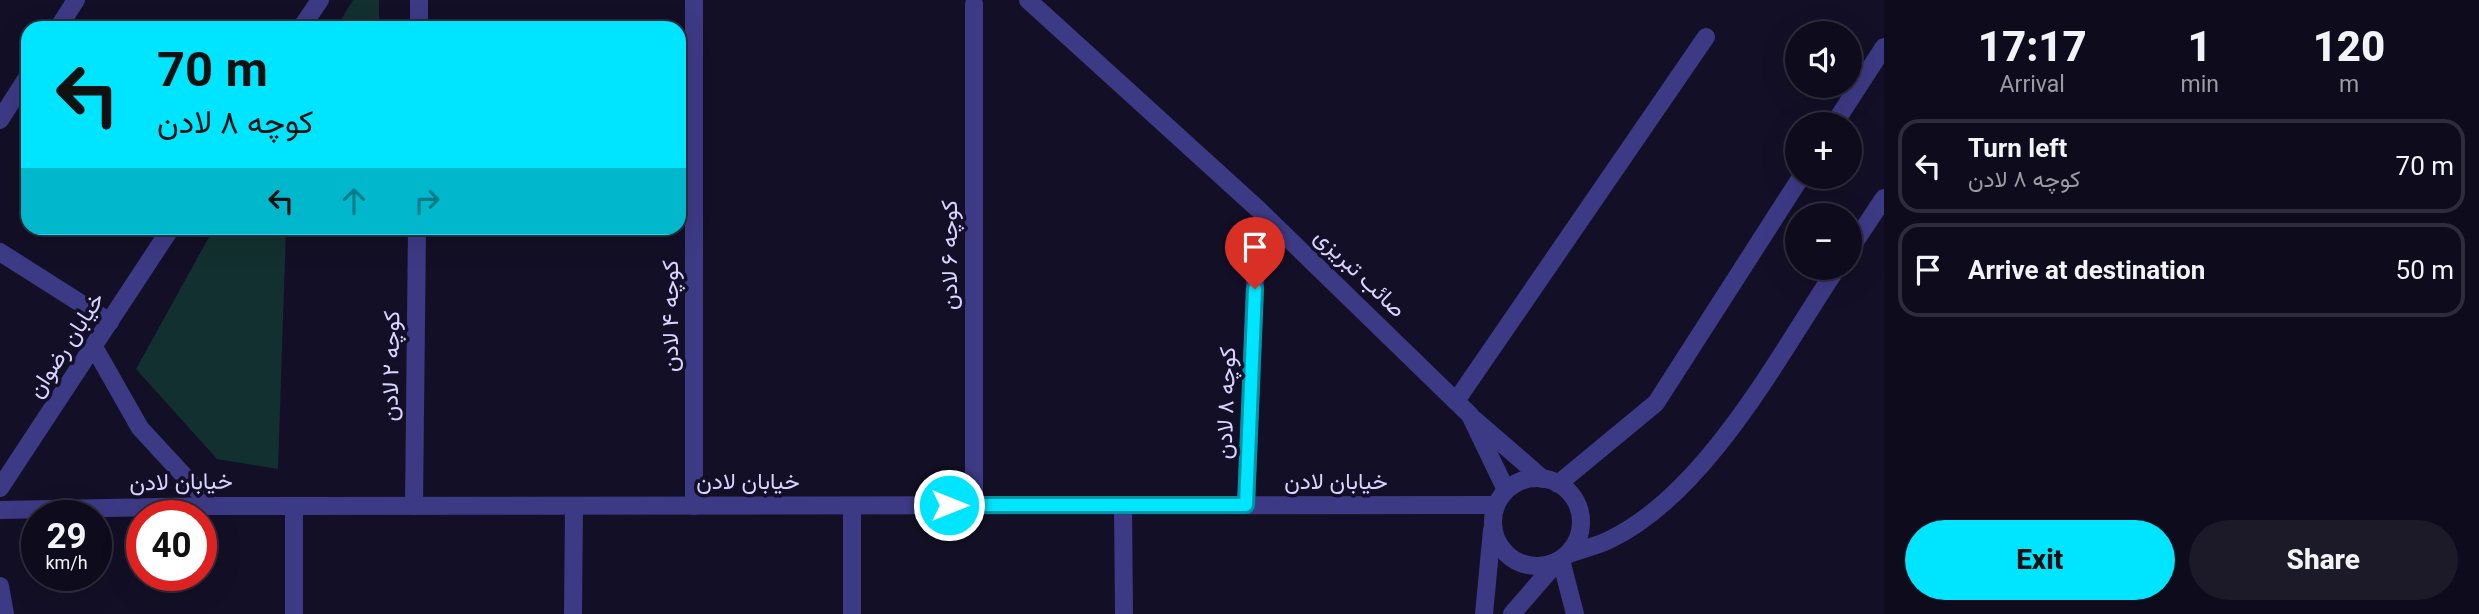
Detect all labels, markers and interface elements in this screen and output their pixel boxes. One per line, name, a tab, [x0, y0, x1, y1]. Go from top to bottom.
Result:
map controls	[1785, 21, 1862, 280]
button: sound	[1785, 21, 1862, 98]
text: 17:17	[1978, 22, 2087, 71]
text: 1	[2188, 22, 2212, 71]
text: 120	[2313, 22, 2385, 71]
text: 70 m	[157, 41, 268, 98]
icon: left	[42, 49, 133, 140]
text: Arrival	[2000, 71, 2065, 98]
text: min	[2180, 71, 2219, 98]
text: m	[2339, 71, 2359, 98]
text: کوچه ۸ لادن	[157, 103, 313, 141]
button: +	[1785, 112, 1862, 189]
text: Turn left	[1968, 133, 2067, 163]
icon: left	[1909, 147, 1947, 185]
text: 70 m	[2396, 151, 2454, 181]
text: کوچه ۸ لادن	[1968, 166, 2080, 193]
icon: left	[262, 182, 300, 220]
icon: ahead	[335, 182, 373, 220]
icon: right	[408, 182, 446, 220]
street label: کوچه ۶ لادن	[936, 200, 965, 310]
button: −	[1785, 203, 1862, 280]
pin	[1225, 217, 1285, 289]
street label: صائب تبریزی	[1308, 223, 1411, 324]
icon: arrive	[1236, 228, 1274, 266]
icon: arrive	[1909, 251, 1947, 289]
text: Arrive at destination	[1968, 255, 2205, 285]
text: 50 m	[2396, 255, 2454, 285]
street label: کوچه ۴ لادن	[657, 260, 686, 372]
street label: خیابان رضوان	[22, 287, 111, 403]
street label: کوچه ۲ لادن	[377, 310, 407, 422]
street label: کوچه ۸ لادن	[1211, 346, 1243, 460]
street label: خیابان لادن	[129, 468, 233, 496]
street label: خیابان لادن	[696, 468, 800, 495]
position arrow	[912, 468, 986, 542]
street label: خیابان لادن	[1284, 468, 1388, 495]
speed limit sign: 40	[126, 500, 217, 591]
text: 29	[46, 516, 87, 557]
button: Exit	[1905, 520, 2175, 600]
button: Share	[2189, 520, 2458, 600]
text: km/h	[45, 552, 88, 573]

